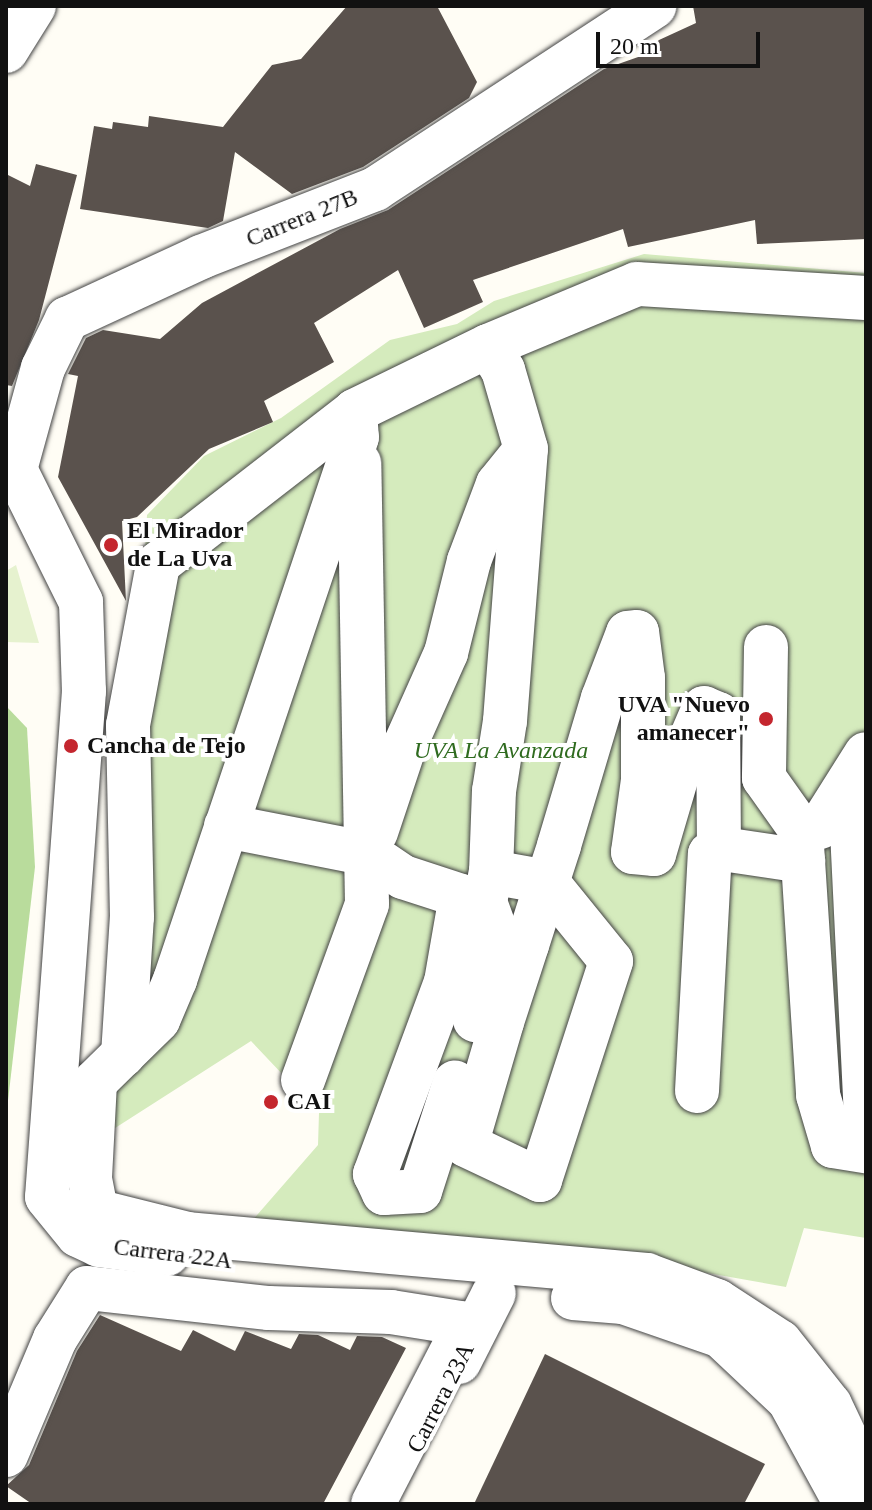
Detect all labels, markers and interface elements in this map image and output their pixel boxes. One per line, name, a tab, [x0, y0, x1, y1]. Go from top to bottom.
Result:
scale bar	[600, 16, 764, 66]
text: 20 m	[610, 33, 659, 59]
street label: Carrera 27B	[242, 183, 362, 253]
place label: El Mirador de La Uva	[127, 517, 244, 573]
marker: El Mirador de La Uva	[102, 536, 120, 554]
place label: UVA "Nuevo amanecer"	[616, 691, 750, 747]
marker: UVA "Nuevo amanecer"	[757, 710, 775, 728]
place label: Cancha de Tejo	[87, 732, 246, 760]
marker: Cancha de Tejo	[62, 737, 80, 755]
park label: UVA La Avanzada	[413, 737, 589, 765]
place label: CAI	[287, 1088, 331, 1116]
marker: CAI	[262, 1093, 280, 1111]
street label: Carrera 22A	[112, 1232, 234, 1276]
street label: Carrera 23A	[401, 1338, 481, 1458]

